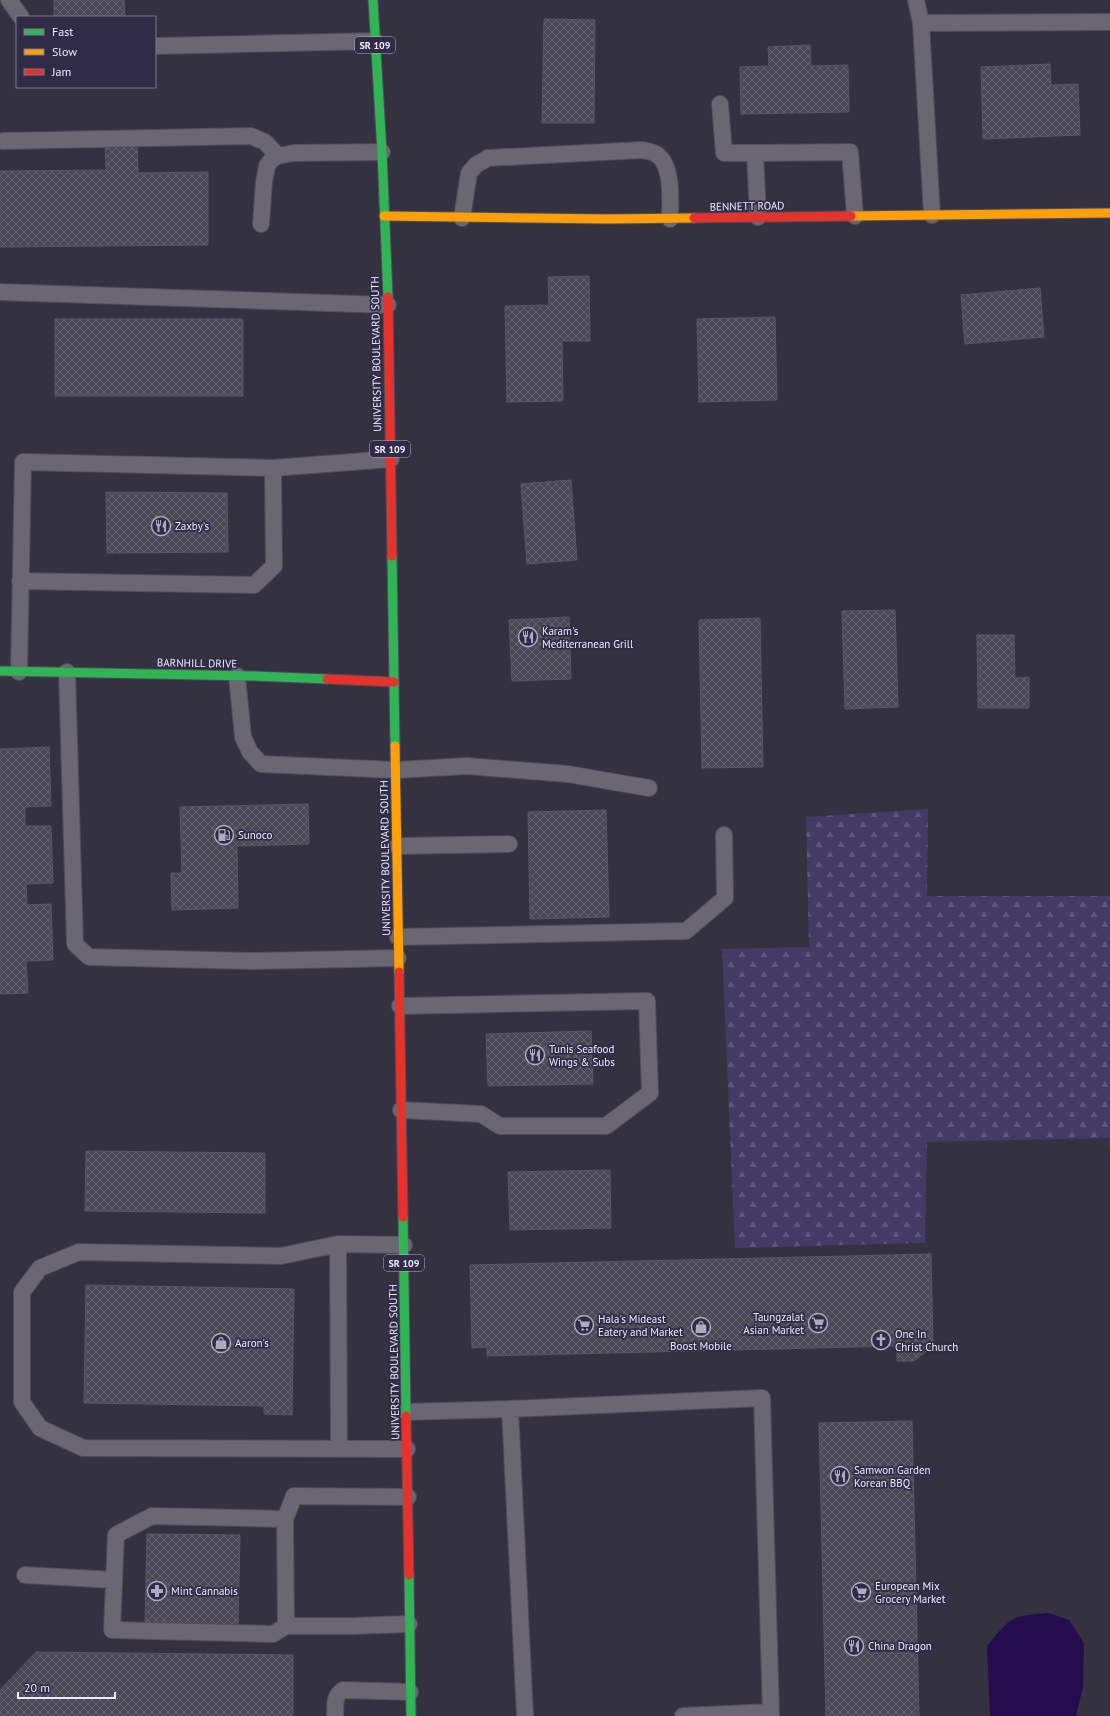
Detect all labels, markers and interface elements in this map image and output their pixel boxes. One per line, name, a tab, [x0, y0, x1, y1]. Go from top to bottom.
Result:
legend	[16, 16, 156, 88]
text: Fast	[52, 24, 73, 39]
road number: SR 109	[355, 37, 395, 53]
text: Slow	[52, 44, 77, 59]
text: Jam	[51, 64, 71, 79]
street label: BENNETT ROAD	[709, 198, 785, 214]
street label: UNIVERSITY BOULEVARD SOUTH	[368, 276, 384, 432]
road number: SR 109	[370, 441, 410, 457]
restaurant icon: Zaxby's	[150, 515, 172, 537]
place label: Zaxby's	[175, 519, 210, 533]
place label: Karam's Mediterranean Grill	[542, 624, 634, 651]
restaurant icon: Karam's Mediterranean Grill	[517, 626, 539, 648]
street label: BARNHILL DRIVE	[157, 655, 237, 671]
street label: UNIVERSITY BOULEVARD SOUTH	[377, 780, 393, 936]
fuel station icon: Sunoco	[213, 824, 235, 846]
place label: Sunoco	[238, 828, 272, 842]
place label: Tunis Seafood Wings & Subs	[549, 1042, 615, 1069]
restaurant icon: Tunis Seafood Wings & Subs	[524, 1044, 546, 1066]
road number: SR 109	[384, 1255, 424, 1271]
street label: UNIVERSITY BOULEVARD SOUTH	[386, 1284, 402, 1440]
place label: Taungzalat Asian Market	[743, 1310, 804, 1337]
place label: Hala's Mideast Eatery and Market	[598, 1312, 683, 1339]
supermarket icon: Taungzalat Asian Market	[807, 1312, 829, 1334]
supermarket icon: Hala's Mideast Eatery and Market	[573, 1314, 595, 1336]
shop icon: Boost Mobile	[690, 1316, 712, 1338]
place label: One In Christ Church	[895, 1327, 958, 1354]
church icon: One In Christ Church	[870, 1329, 892, 1351]
shop icon: Aaron's	[210, 1332, 232, 1354]
place label: Aaron's	[235, 1336, 269, 1350]
place label: Boost Mobile	[670, 1339, 732, 1353]
place label: Samwon Garden Korean BBQ	[854, 1463, 931, 1490]
restaurant icon: Samwon Garden Korean BBQ	[829, 1465, 851, 1487]
place label: European Mix Grocery Market	[875, 1579, 946, 1606]
pharmacy icon: Mint Cannabis	[146, 1580, 168, 1602]
supermarket icon: European Mix Grocery Market	[850, 1581, 872, 1603]
place label: Mint Cannabis	[171, 1584, 238, 1598]
restaurant icon: China Dragon	[843, 1635, 865, 1657]
place label: China Dragon	[868, 1639, 932, 1653]
scale bar	[18, 1674, 115, 1700]
text: 20 m	[24, 1680, 50, 1695]

